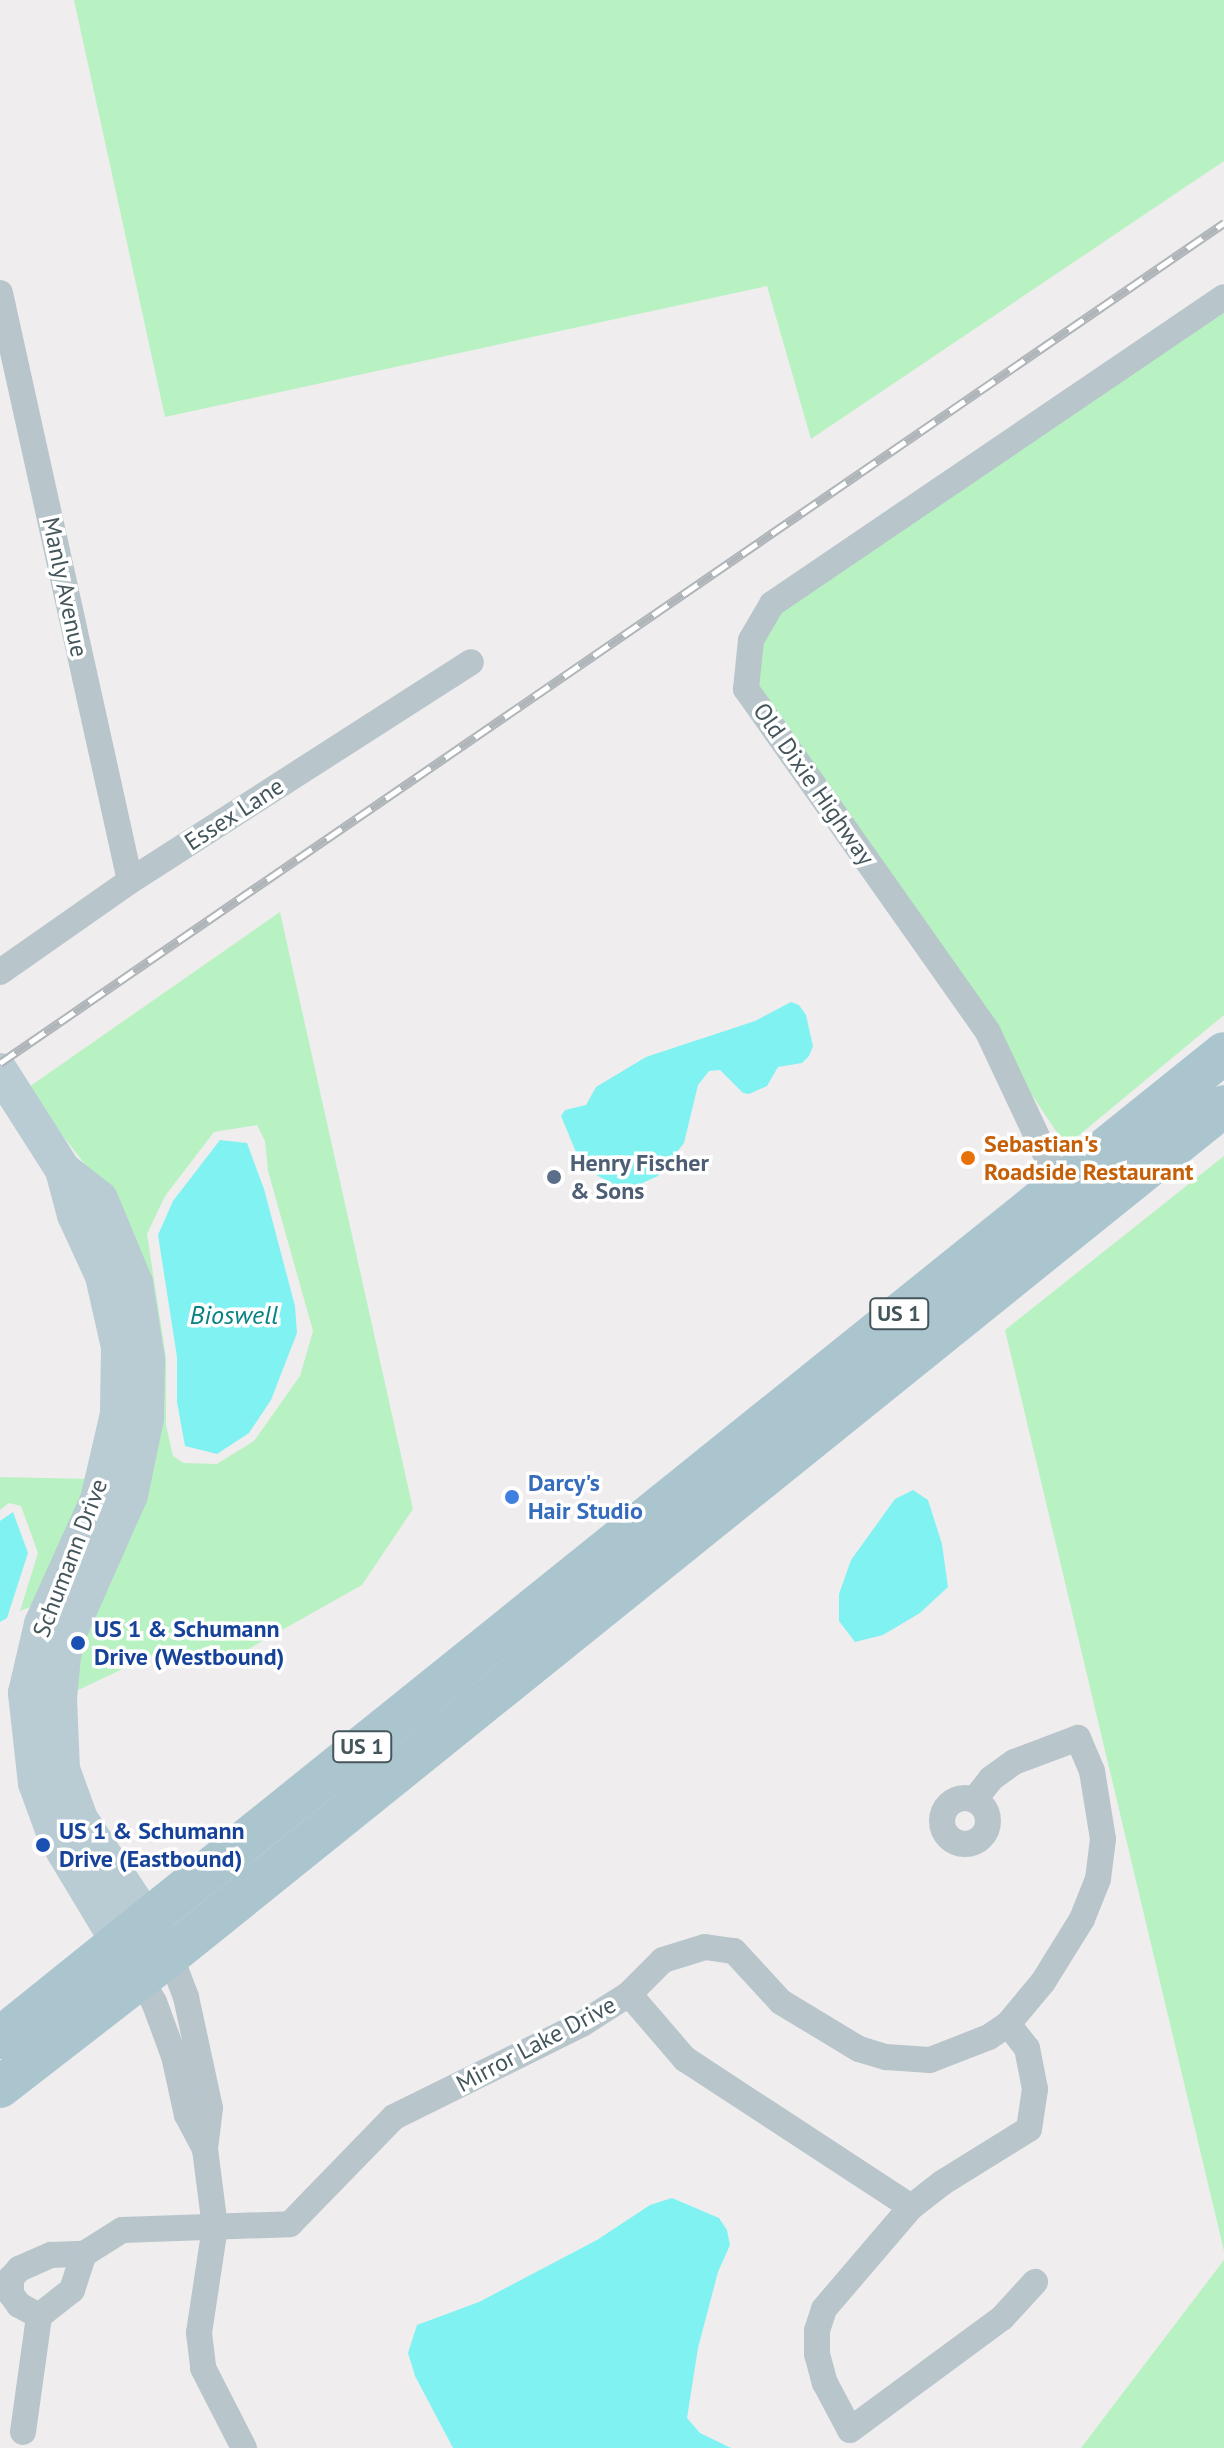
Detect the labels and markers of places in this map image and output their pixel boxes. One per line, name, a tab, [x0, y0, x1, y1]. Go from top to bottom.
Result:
place label: Sebastian's Roadside Restaurant	[984, 1130, 1193, 1186]
place label: Henry Fischer & Sons	[570, 1149, 710, 1205]
marker: Sebastian's Roadside Restaurant	[959, 1149, 977, 1167]
marker: Henry Fischer & Sons	[545, 1168, 563, 1186]
place label: Darcy's Hair Studio	[528, 1469, 643, 1525]
marker: Darcy's Hair Studio	[503, 1488, 521, 1506]
place label: US 1 & Schumann Drive (Westbound)	[94, 1615, 284, 1671]
marker: US 1 & Schumann Drive (Westbound)	[69, 1634, 87, 1652]
place label: US 1 & Schumann Drive (Eastbound)	[59, 1817, 245, 1873]
marker: US 1 & Schumann Drive (Eastbound)	[34, 1836, 52, 1854]

